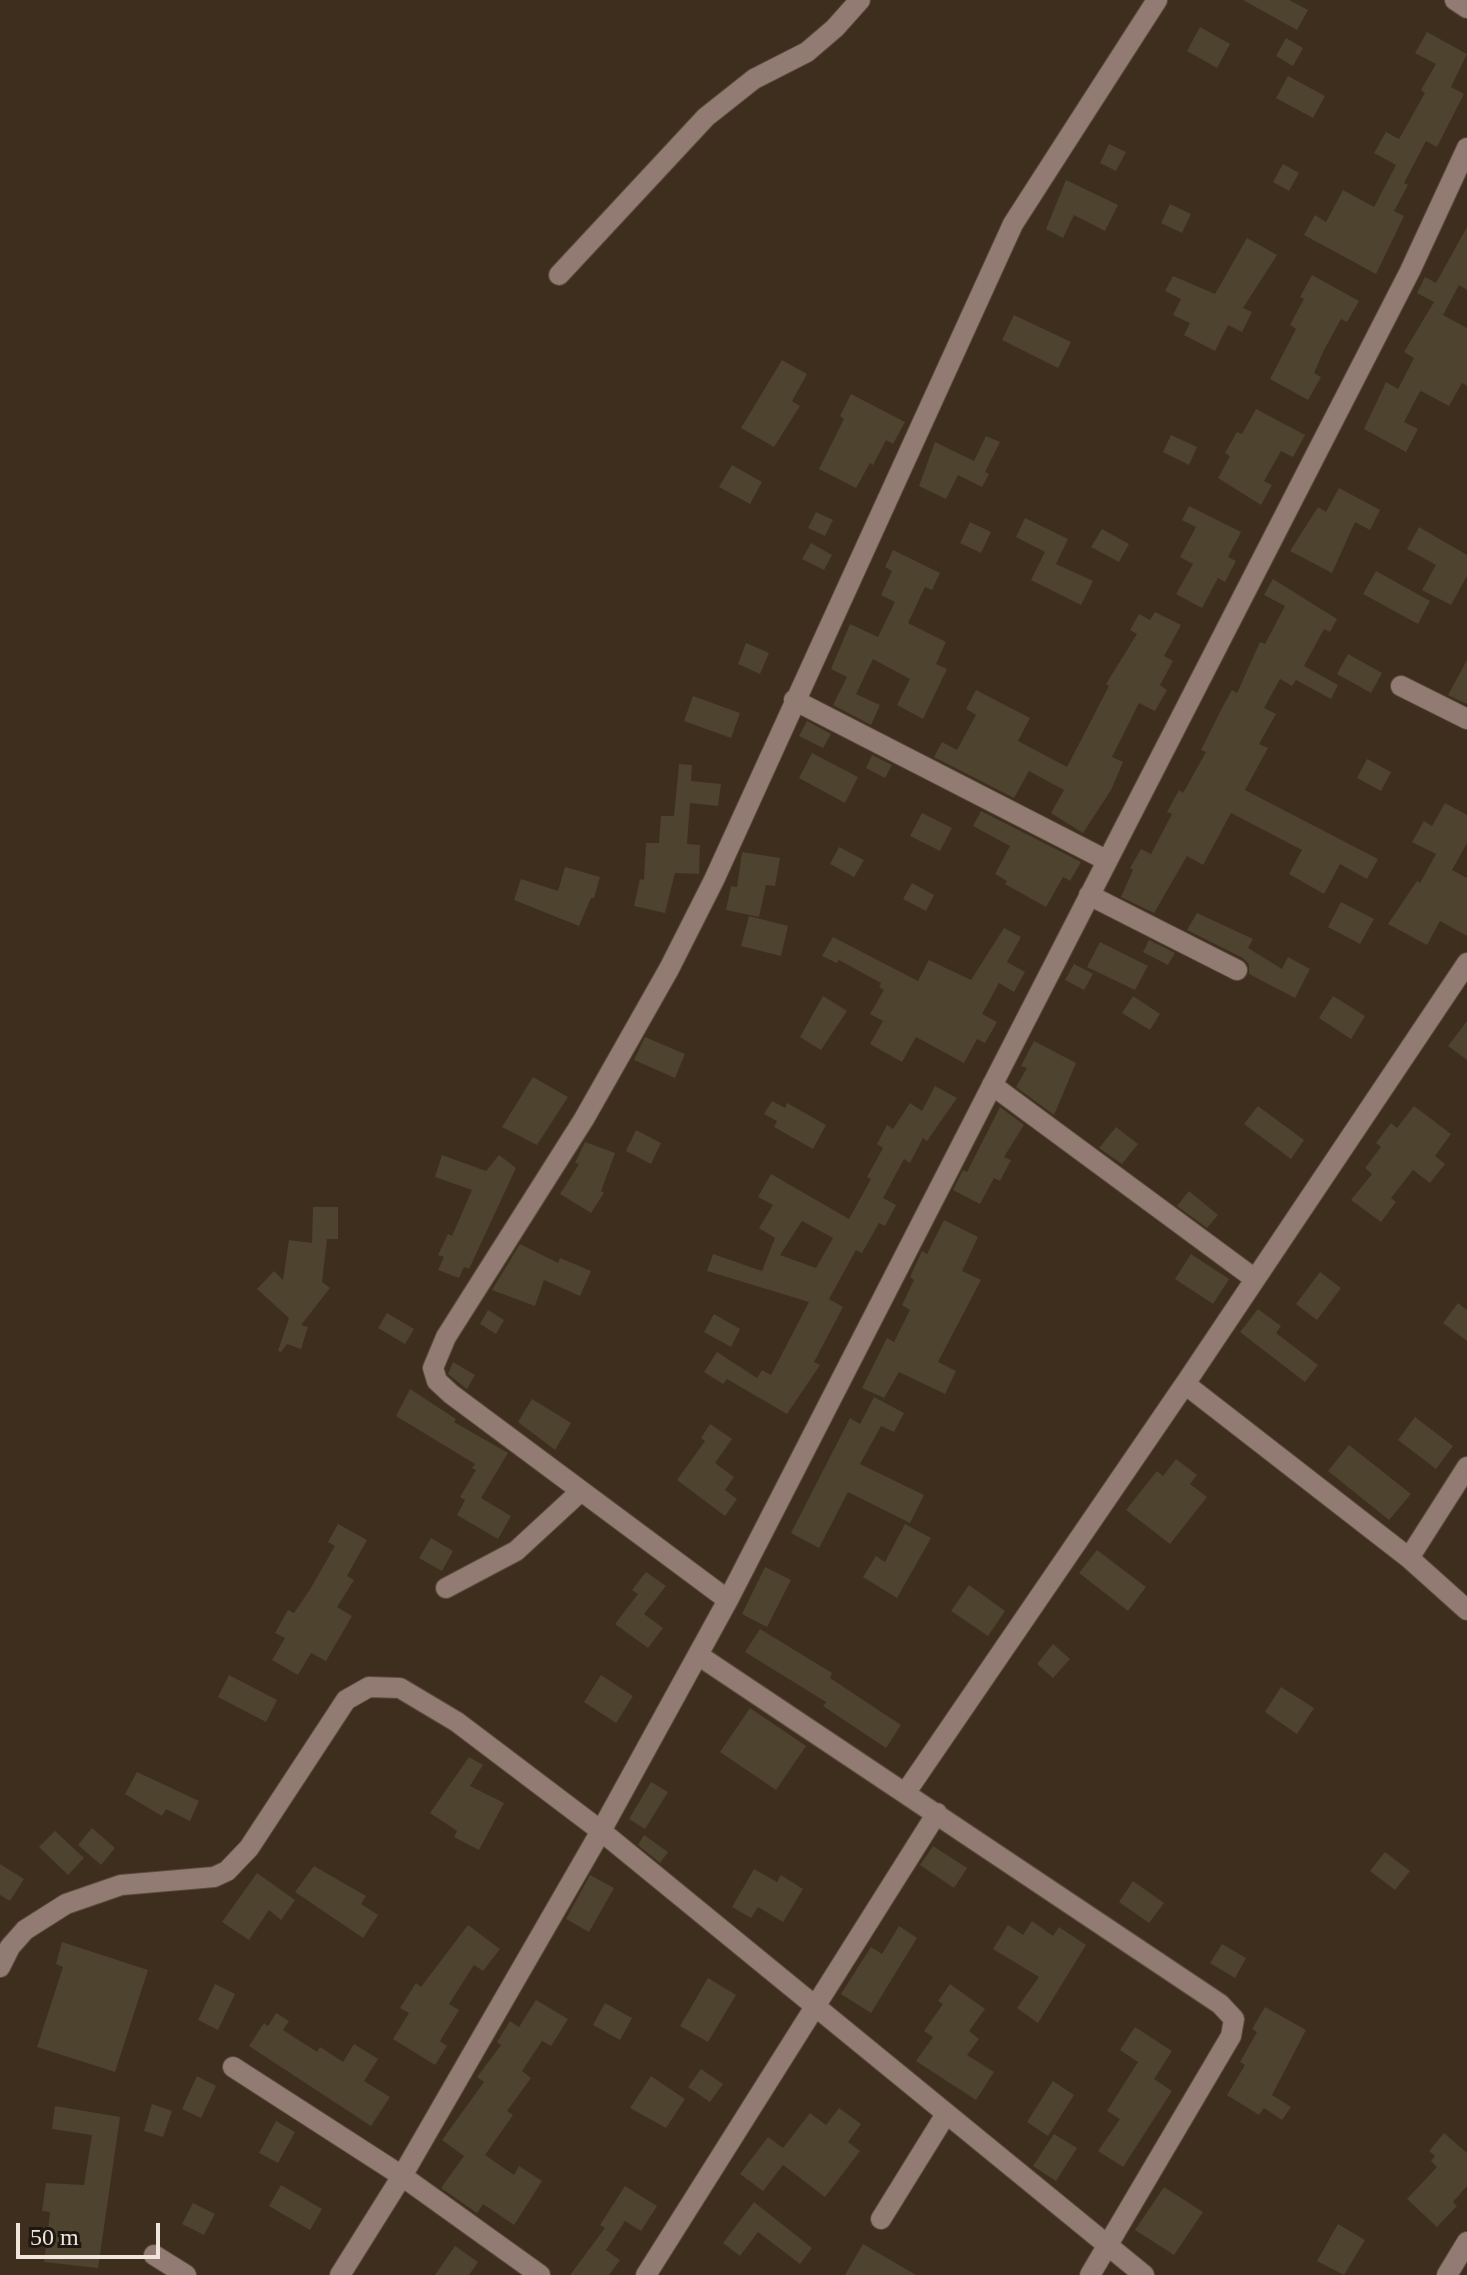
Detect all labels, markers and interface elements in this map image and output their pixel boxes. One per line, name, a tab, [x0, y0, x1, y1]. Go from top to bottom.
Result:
scale bar	[20, 2207, 164, 2257]
text: 50 m	[30, 2224, 79, 2250]

